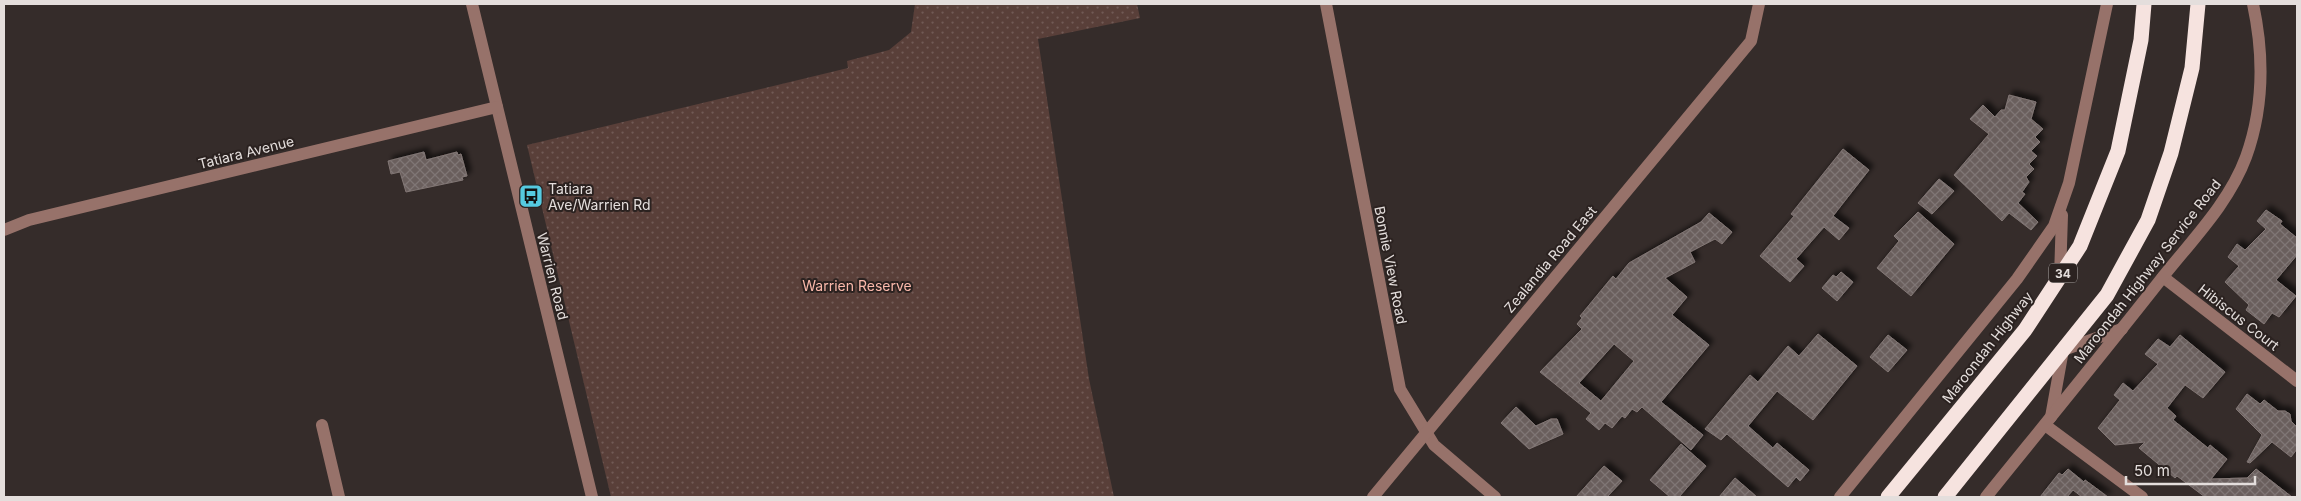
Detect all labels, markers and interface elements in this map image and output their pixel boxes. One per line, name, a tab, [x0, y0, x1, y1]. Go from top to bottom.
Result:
street label: Tatiara Avenue	[196, 132, 296, 172]
street label: Maroondah Highway Service Road	[2070, 176, 2224, 366]
place label: Tatiara Ave/Warrien Rd	[548, 180, 651, 213]
bus stop icon: Tatiara Ave/Warrien Rd	[518, 183, 544, 209]
street label: Zealandia Road East	[1500, 202, 1600, 316]
street label: Bonnie View Road	[1371, 205, 1411, 325]
street label: Warrien Road	[534, 231, 572, 321]
road number: 34	[2049, 264, 2077, 282]
park label: Warrien Reserve	[802, 277, 912, 294]
street label: Hibiscus Court	[2195, 280, 2283, 354]
street label: Maroondah Highway	[1938, 288, 2036, 406]
scale bar	[2126, 454, 2255, 486]
text: 50 m	[2134, 461, 2170, 480]

